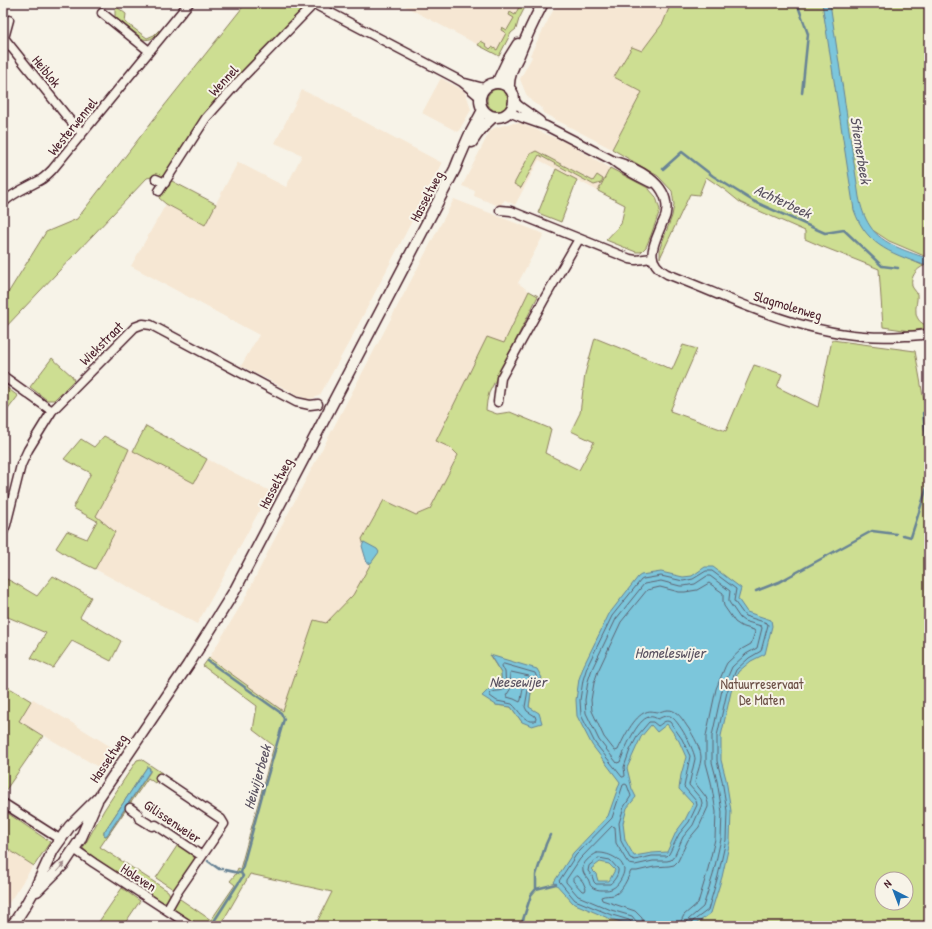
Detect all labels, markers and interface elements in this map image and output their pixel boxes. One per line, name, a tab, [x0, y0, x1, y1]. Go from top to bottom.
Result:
street label: Heiblok	[28, 51, 66, 91]
street label: Wennel	[204, 60, 242, 100]
street label: Westerwennel	[43, 93, 101, 159]
water label: Stiemerbeek	[845, 115, 877, 187]
street label: Hasseltweg	[405, 167, 448, 225]
water label: Achterbeek	[751, 179, 817, 224]
street label: Slagmolenweg	[751, 286, 825, 325]
street label: Wiekstraat	[75, 317, 127, 369]
street label: Hasseltweg	[254, 454, 297, 512]
water label: Homeleswijer	[635, 642, 707, 663]
water label: Neesewijer	[489, 671, 549, 692]
park label: Natuurreservaat De Maten	[720, 674, 804, 709]
street label: Hasseltweg	[85, 730, 132, 787]
water label: Heiwijerbeek	[238, 741, 277, 812]
street label: Gilissenweier	[141, 795, 206, 848]
street label: Holeven	[117, 858, 161, 896]
one-way arrow	[56, 862, 65, 872]
north arrow	[874, 871, 914, 911]
text: N	[880, 876, 894, 891]

